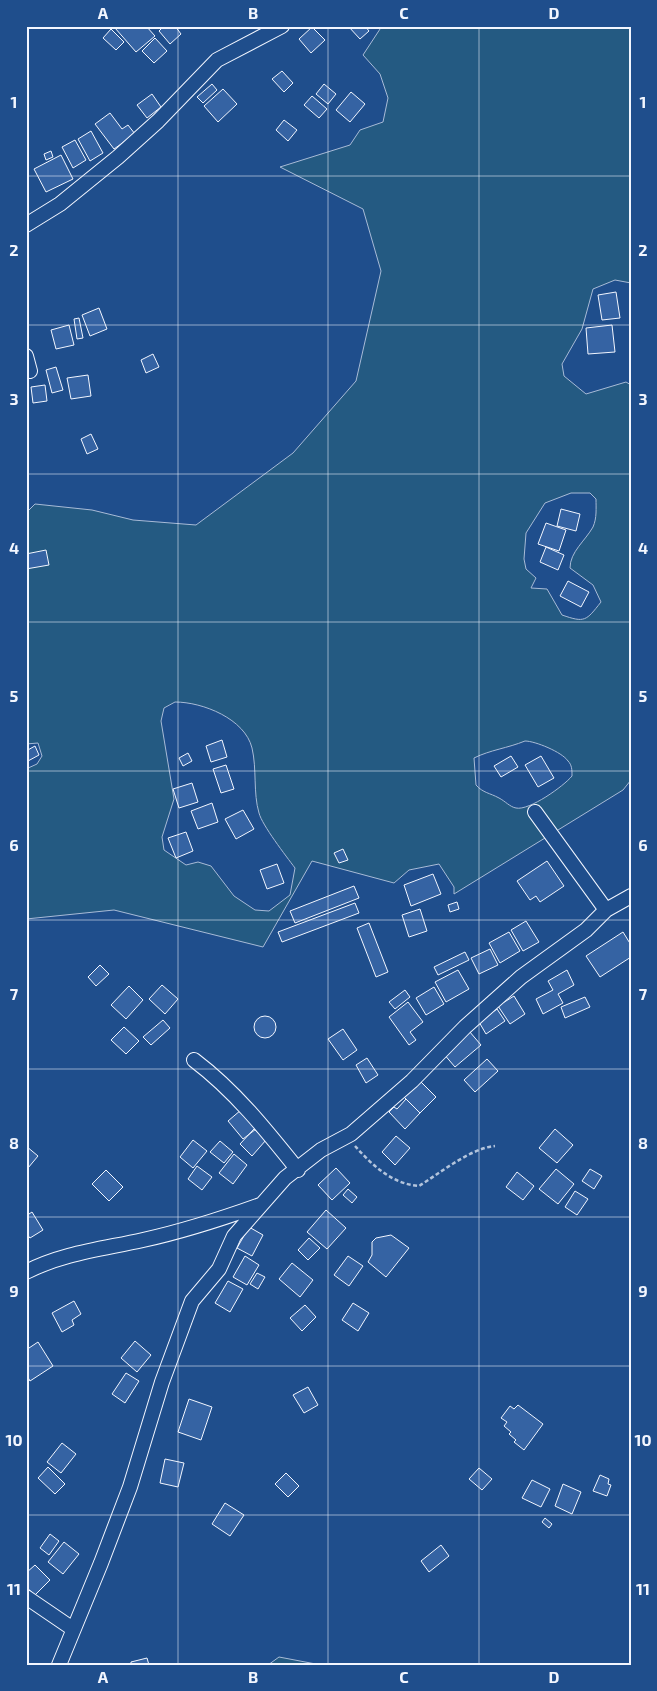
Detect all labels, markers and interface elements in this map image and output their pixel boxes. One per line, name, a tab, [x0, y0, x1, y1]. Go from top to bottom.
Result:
text: A	[98, 3, 109, 22]
text: B	[248, 3, 258, 22]
text: C	[399, 3, 409, 22]
text: D	[549, 3, 560, 22]
text: 1	[11, 92, 17, 111]
text: 1	[640, 92, 646, 111]
text: 2	[9, 240, 19, 259]
text: 2	[638, 240, 648, 259]
text: 3	[9, 389, 19, 408]
text: 3	[638, 389, 648, 408]
text: 4	[9, 538, 19, 557]
text: 4	[638, 538, 648, 557]
text: 5	[10, 686, 19, 705]
text: 5	[639, 686, 648, 705]
text: 6	[9, 835, 19, 854]
text: 6	[638, 835, 648, 854]
text: 7	[10, 984, 19, 1003]
text: 7	[639, 984, 648, 1003]
text: 8	[9, 1133, 19, 1152]
text: 8	[638, 1133, 648, 1152]
text: 9	[9, 1281, 19, 1300]
text: 9	[638, 1281, 648, 1300]
text: 10	[5, 1430, 23, 1449]
text: 10	[634, 1430, 652, 1449]
text: 11	[7, 1579, 21, 1598]
text: 11	[636, 1579, 650, 1598]
text: A	[98, 1667, 109, 1686]
text: B	[248, 1667, 258, 1686]
text: C	[399, 1667, 409, 1686]
text: D	[549, 1667, 560, 1686]

